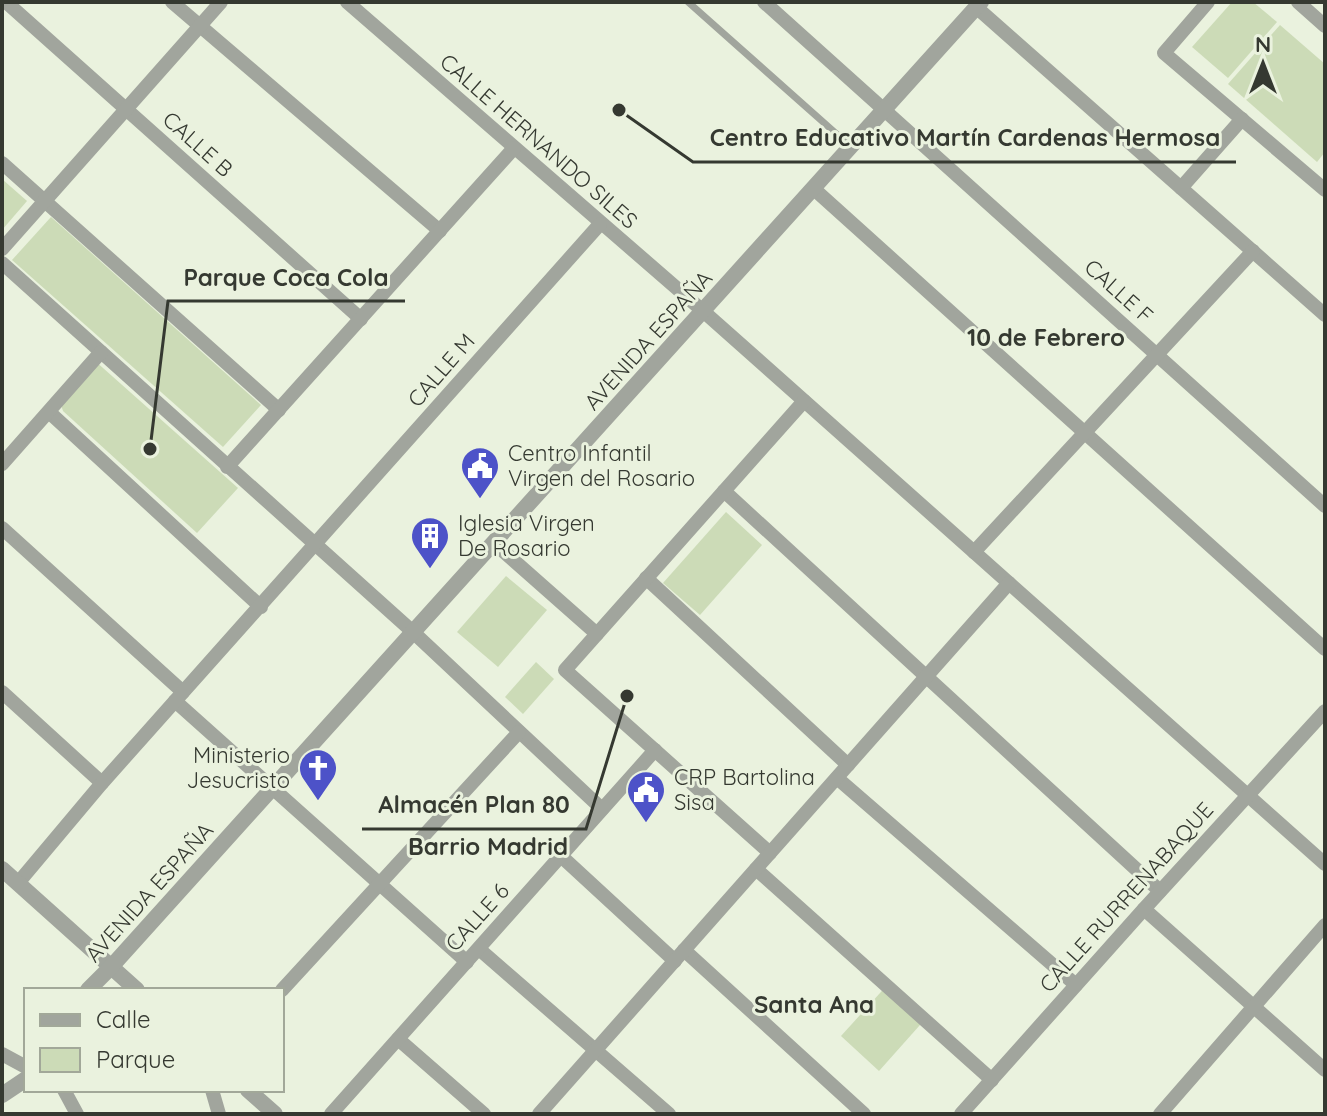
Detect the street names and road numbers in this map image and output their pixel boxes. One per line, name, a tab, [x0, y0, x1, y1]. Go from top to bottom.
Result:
street label: CALLE HERNANDO SILES	[434, 47, 644, 235]
street label: CALLE B	[157, 105, 239, 183]
street label: CALLE F	[1079, 253, 1159, 329]
street label: AVENIDA ESPAÑA	[578, 264, 718, 416]
street label: CALLE M	[401, 327, 481, 413]
street label: CALLE RURRENABAQUE	[1033, 796, 1219, 998]
street label: AVENIDA ESPAÑA	[79, 816, 219, 968]
street label: CALLE 6	[439, 877, 515, 957]

